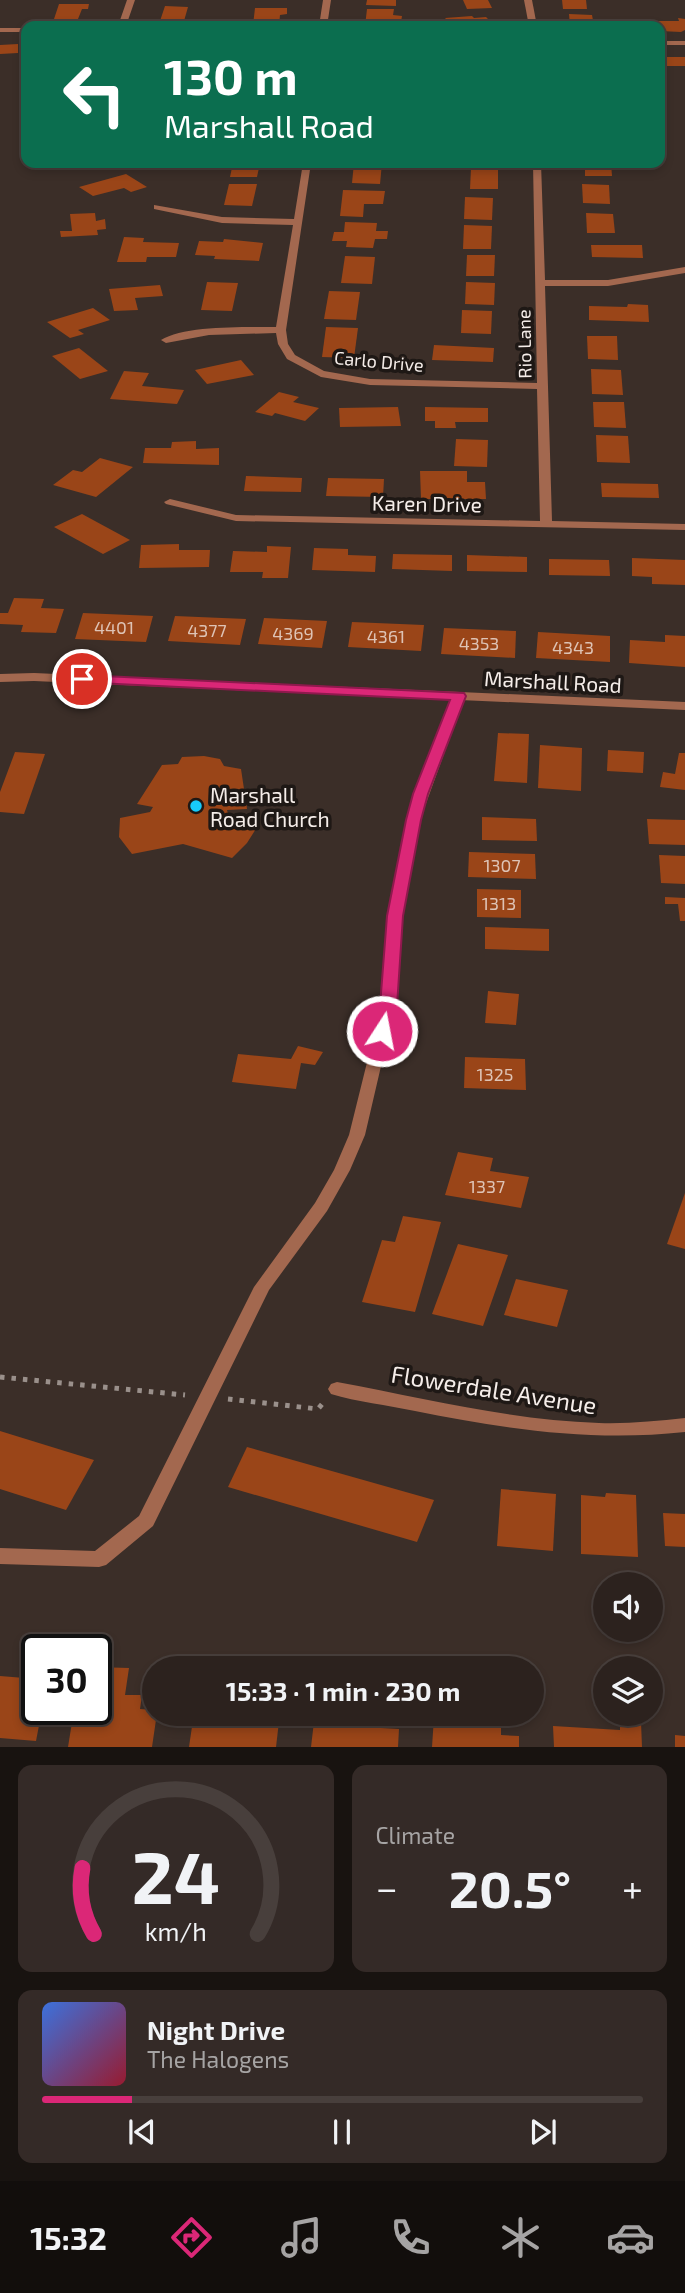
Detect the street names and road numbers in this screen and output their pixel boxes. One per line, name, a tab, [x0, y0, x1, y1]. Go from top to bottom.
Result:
street label: Rio Lane	[512, 309, 536, 379]
street label: Carlo Drive	[333, 346, 425, 376]
street label: Karen Drive	[372, 490, 482, 516]
street label: Marshall Road	[484, 665, 622, 697]
street label: Flowerdale Avenue	[389, 1358, 599, 1420]

